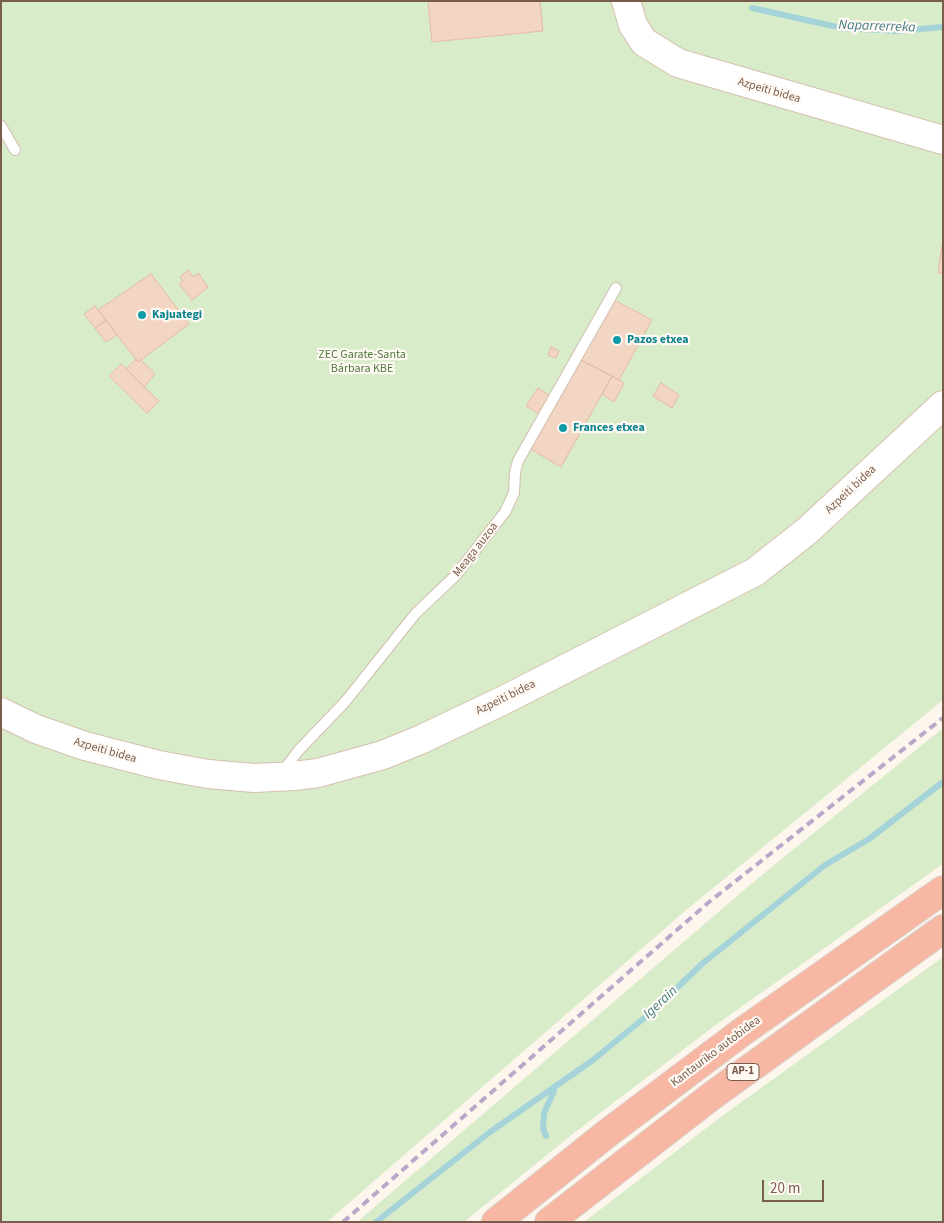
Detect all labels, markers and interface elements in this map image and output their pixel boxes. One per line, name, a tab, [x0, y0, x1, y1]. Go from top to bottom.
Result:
water label: Naparrerreka	[838, 17, 916, 37]
street label: Azpeiti bidea	[736, 75, 802, 107]
place label: Kajuategi	[152, 308, 202, 322]
marker: Kajuategi	[136, 309, 148, 321]
place label: Pazos etxea	[627, 333, 689, 347]
marker: Pazos etxea	[611, 334, 623, 346]
park label: ZEC Garate-Santa Bárbara KBE	[318, 348, 406, 376]
place label: Frances etxea	[573, 421, 645, 435]
marker: Frances etxea	[557, 422, 569, 434]
street label: Azpeiti bidea	[822, 463, 880, 517]
street label: Meaga auzoa	[450, 520, 502, 580]
street label: Azpeiti bidea	[474, 677, 538, 719]
street label: Azpeiti bidea	[72, 735, 138, 767]
water label: Igerain	[640, 983, 682, 1023]
street label: Kantauriko autobidea	[668, 1014, 764, 1090]
road number: AP-1	[727, 1064, 759, 1080]
scale bar	[764, 1170, 826, 1202]
text: 20 m	[770, 1178, 800, 1199]

